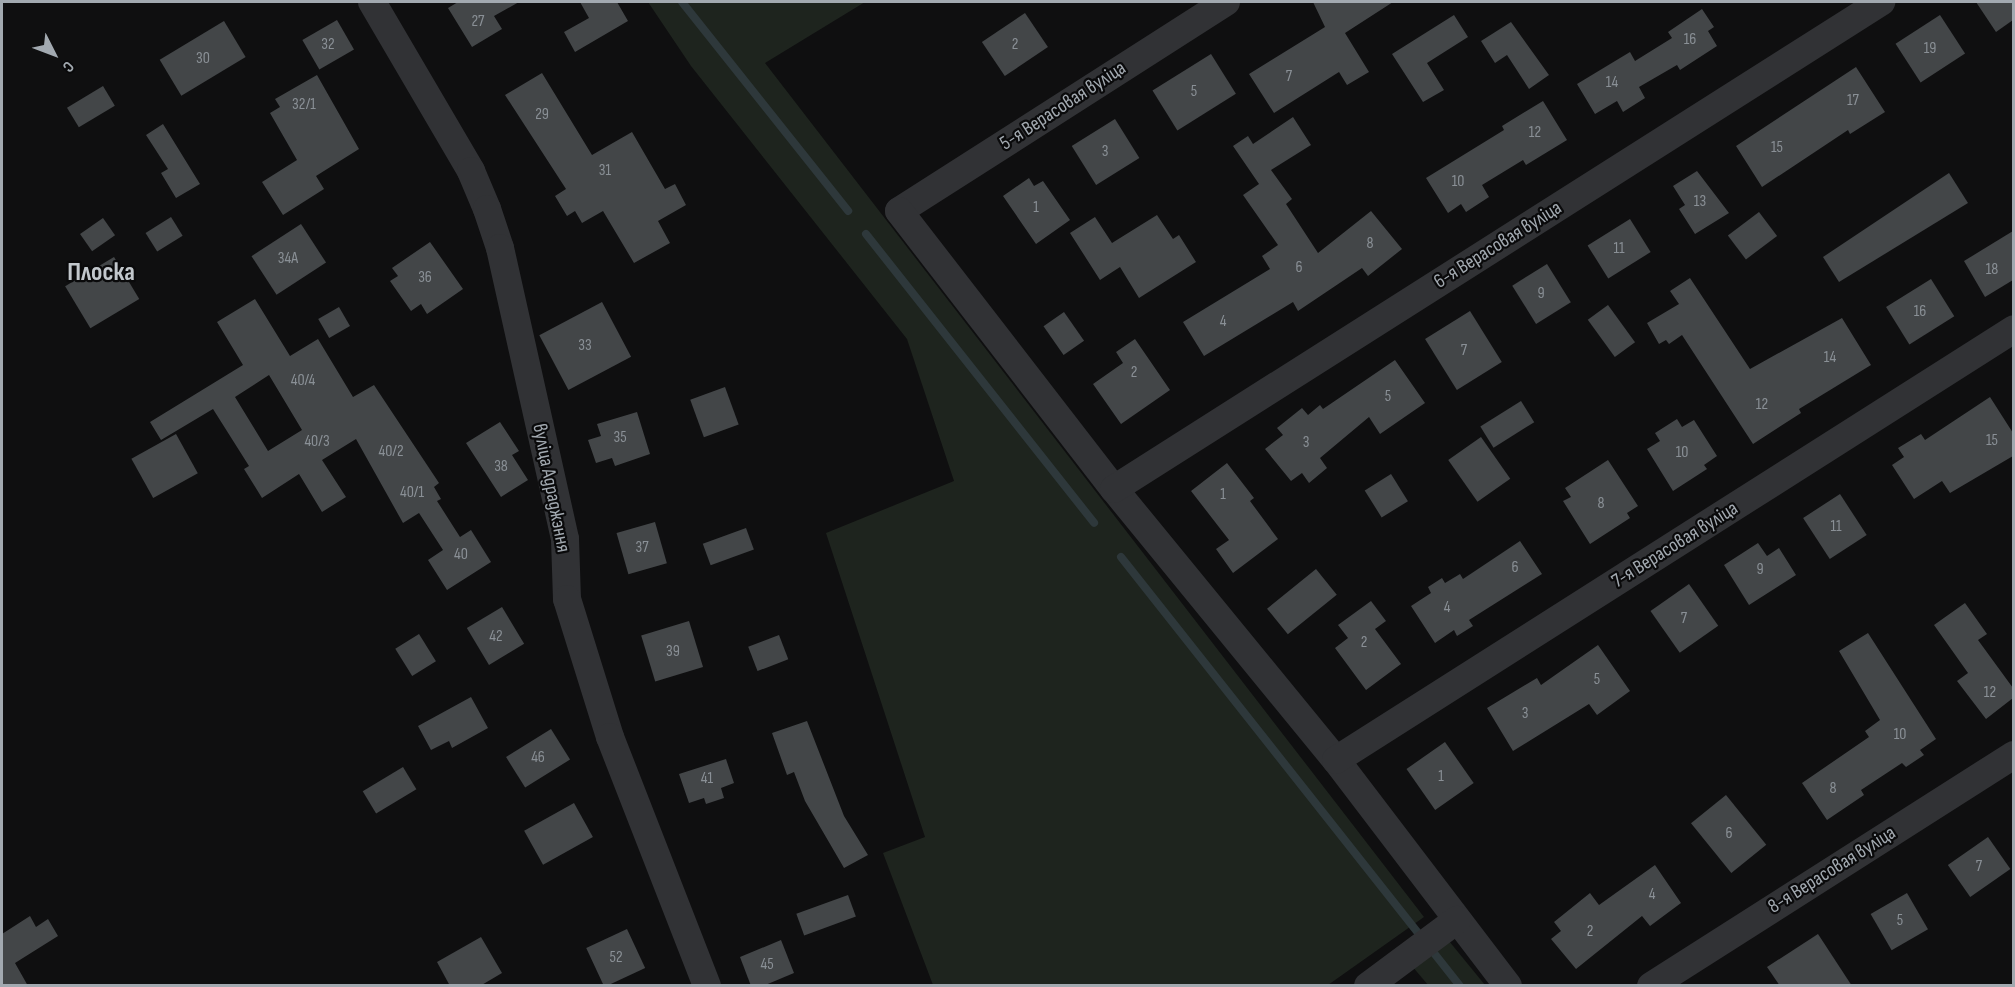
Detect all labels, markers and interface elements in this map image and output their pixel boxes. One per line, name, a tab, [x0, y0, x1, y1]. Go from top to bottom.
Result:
house number: 27	[471, 12, 485, 32]
north arrow	[24, 24, 84, 84]
house number: 16	[1684, 30, 1696, 50]
house number: 32	[321, 35, 335, 55]
house number: 2	[1012, 35, 1018, 55]
house number: 19	[1924, 39, 1936, 59]
house number: 30	[196, 49, 210, 69]
street label: 5-я Верасовая вуліца	[995, 56, 1131, 156]
text: С	[58, 57, 78, 76]
house number: 7	[1286, 67, 1292, 87]
house number: 14	[1606, 73, 1618, 93]
house number: 5	[1191, 82, 1197, 102]
house number: 17	[1847, 91, 1859, 111]
house number: 32/1	[292, 95, 316, 115]
house number: 29	[535, 105, 549, 125]
house number: 12	[1529, 123, 1541, 143]
house number: 15	[1771, 138, 1783, 158]
house number: 3	[1102, 142, 1108, 162]
house number: 31	[599, 161, 611, 181]
house number: 10	[1452, 172, 1464, 192]
house number: 13	[1694, 192, 1706, 212]
street label: 6-я Верасовая вуліца	[1430, 196, 1566, 294]
house number: 1	[1033, 198, 1039, 218]
house number: 8	[1366, 234, 1374, 254]
house number: 11	[1613, 239, 1625, 259]
house number: 34А	[278, 249, 298, 269]
district label: Плоска	[67, 257, 135, 289]
house number: 6	[1295, 258, 1303, 278]
house number: 18	[1986, 260, 1998, 280]
house number: 36	[418, 268, 432, 288]
house number: 9	[1537, 284, 1545, 304]
house number: 16	[1914, 302, 1926, 322]
house number: 4	[1220, 312, 1226, 332]
house number: 33	[578, 336, 592, 356]
house number: 7	[1461, 341, 1467, 361]
house number: 14	[1824, 348, 1836, 368]
house number: 2	[1131, 363, 1137, 383]
house number: 40/4	[291, 371, 315, 391]
house number: 5	[1385, 387, 1391, 407]
house number: 12	[1756, 395, 1768, 415]
street label: вуліца Адраджэння	[527, 422, 575, 554]
house number: 35	[613, 428, 627, 448]
house number: 15	[1986, 431, 1998, 451]
house number: 40/3	[304, 432, 330, 452]
house number: 3	[1303, 433, 1309, 453]
house number: 40/2	[378, 442, 404, 462]
house number: 10	[1676, 443, 1688, 463]
house number: 38	[494, 457, 508, 477]
house number: 40/1	[400, 483, 424, 503]
house number: 1	[1220, 485, 1226, 505]
house number: 8	[1597, 494, 1605, 514]
street label: 7-я Верасовая вуліца	[1607, 497, 1743, 593]
house number: 11	[1830, 517, 1842, 537]
house number: 37	[635, 538, 649, 558]
house number: 40	[454, 545, 468, 565]
house number: 6	[1511, 558, 1519, 578]
house number: 9	[1756, 560, 1764, 580]
house number: 4	[1444, 598, 1450, 618]
house number: 7	[1681, 609, 1687, 629]
house number: 42	[489, 627, 503, 647]
house number: 2	[1361, 633, 1367, 653]
house number: 39	[666, 642, 680, 662]
house number: 5	[1594, 670, 1600, 690]
house number: 12	[1984, 683, 1996, 703]
house number: 3	[1522, 704, 1528, 724]
house number: 10	[1894, 725, 1906, 745]
house number: 46	[531, 748, 545, 768]
house number: 1	[1438, 767, 1444, 787]
house number: 41	[701, 769, 713, 789]
house number: 8	[1829, 779, 1837, 799]
street label: 8-я Верасовая вуліца	[1764, 821, 1900, 919]
house number: 6	[1725, 824, 1733, 844]
house number: 7	[1976, 857, 1982, 877]
house number: 4	[1649, 885, 1655, 905]
house number: 5	[1897, 911, 1903, 931]
house number: 2	[1587, 922, 1593, 942]
house number: 52	[609, 948, 623, 968]
house number: 45	[760, 955, 774, 975]

